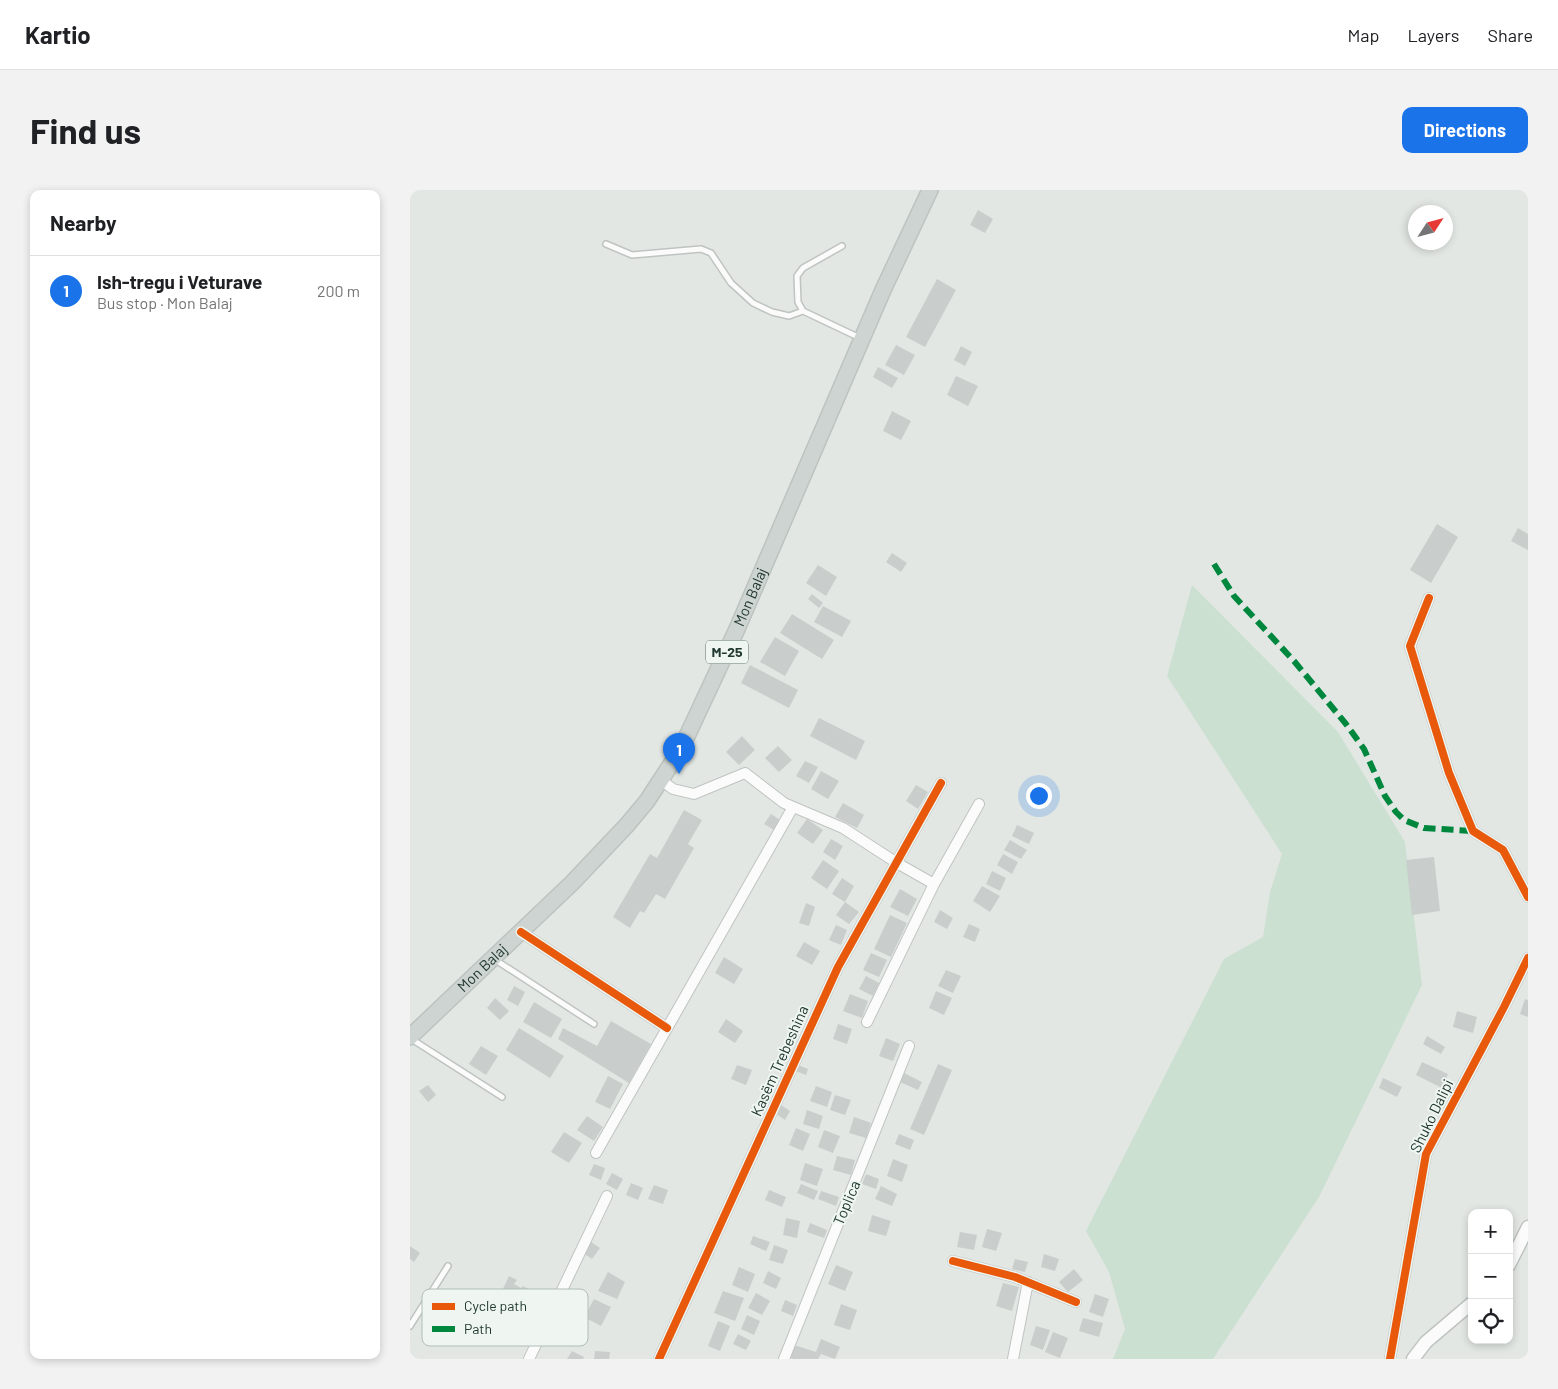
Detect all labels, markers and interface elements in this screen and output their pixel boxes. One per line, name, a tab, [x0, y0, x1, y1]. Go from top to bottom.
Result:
text: Kartio	[25, 20, 91, 49]
text: Map	[1347, 24, 1379, 46]
text: Layers	[1407, 24, 1460, 46]
text: Share	[1488, 24, 1533, 46]
button: Directions	[1402, 107, 1528, 153]
text: Find us	[30, 109, 141, 151]
north arrow	[1408, 205, 1453, 250]
text: Nearby	[50, 210, 116, 235]
text: Ish-tregu i Veturave	[97, 270, 262, 293]
text: 1	[63, 281, 69, 300]
text: 200 m	[317, 281, 360, 300]
text: Bus stop · Mon Balaj	[97, 293, 233, 312]
street label: Mon Balaj	[729, 565, 770, 629]
road number: M-25	[706, 641, 748, 664]
pin: 1	[663, 733, 695, 774]
your location	[1026, 783, 1052, 809]
street label: Mon Balaj	[453, 940, 510, 995]
street label: Kasëm Trebeshina	[747, 1002, 812, 1119]
street label: Shuko Dalipi	[1406, 1076, 1457, 1155]
street label: Toplica	[829, 1178, 863, 1228]
map controls	[1468, 1209, 1513, 1344]
button: +	[1468, 1209, 1513, 1254]
button: −	[1468, 1254, 1513, 1299]
legend	[422, 1289, 588, 1346]
text: Cycle path	[464, 1297, 527, 1314]
button: locate	[1468, 1299, 1513, 1344]
text: Path	[464, 1320, 492, 1337]

